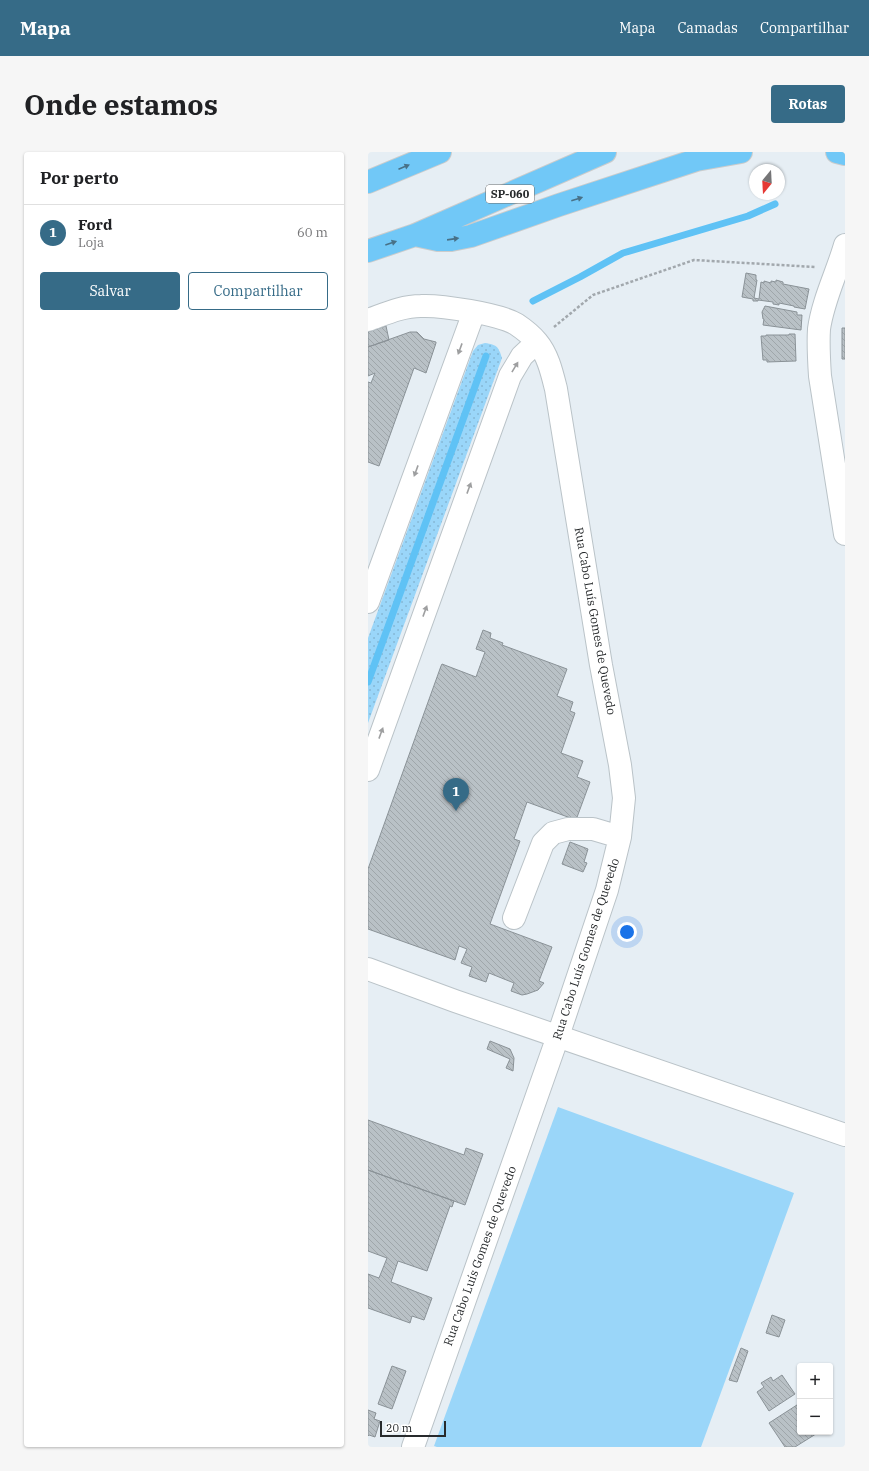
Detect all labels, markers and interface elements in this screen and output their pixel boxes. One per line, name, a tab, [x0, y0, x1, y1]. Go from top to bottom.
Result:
text: Mapa	[20, 16, 71, 40]
text: Mapa	[619, 19, 655, 37]
text: Camadas	[677, 19, 738, 37]
text: Compartilhar	[760, 19, 849, 37]
button: Rotas	[771, 85, 845, 123]
text: Onde estamos	[24, 86, 218, 123]
one-way arrow	[398, 164, 410, 170]
north arrow	[749, 164, 785, 200]
text: Por perto	[40, 167, 119, 189]
road number: SP-060	[486, 185, 534, 203]
one-way arrow	[571, 196, 583, 202]
text: Ford	[78, 215, 112, 234]
text: 1	[49, 224, 57, 241]
text: 60 m	[297, 224, 328, 241]
text: Loja	[78, 234, 104, 251]
one-way arrow	[447, 236, 459, 242]
one-way arrow	[386, 240, 398, 246]
button: Salvar	[40, 272, 180, 310]
button: Compartilhar	[188, 272, 328, 310]
one-way arrow	[457, 343, 463, 355]
one-way arrow	[512, 361, 519, 373]
one-way arrow	[412, 465, 418, 477]
one-way arrow	[467, 482, 473, 494]
street label: Rua Cabo Luís Gomes de Quevedo	[572, 526, 619, 716]
one-way arrow	[423, 604, 429, 616]
one-way arrow	[379, 727, 385, 739]
pin: 1	[443, 778, 469, 811]
street label: Rua Cabo Luís Gomes de Quevedo	[549, 856, 622, 1042]
your location	[617, 922, 637, 942]
street label: Rua Cabo Luís Gomes de Quevedo	[440, 1164, 519, 1348]
map controls	[797, 1363, 833, 1435]
button: +	[797, 1363, 833, 1399]
button: −	[797, 1399, 833, 1435]
scale bar	[380, 1419, 446, 1438]
text: 20 m	[386, 1421, 412, 1435]

